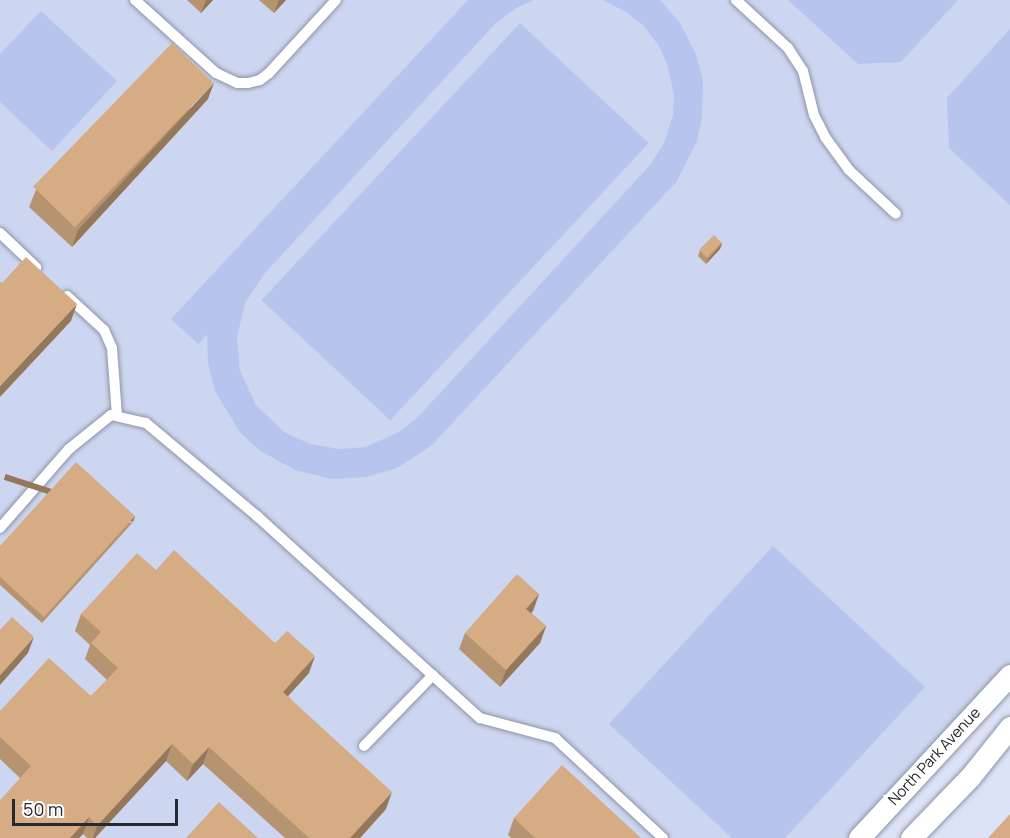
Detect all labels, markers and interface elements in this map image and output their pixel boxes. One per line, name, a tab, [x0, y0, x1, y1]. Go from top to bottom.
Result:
street label: North Park Avenue	[884, 704, 984, 808]
scale bar	[15, 787, 182, 825]
text: 50 m	[23, 797, 63, 821]

